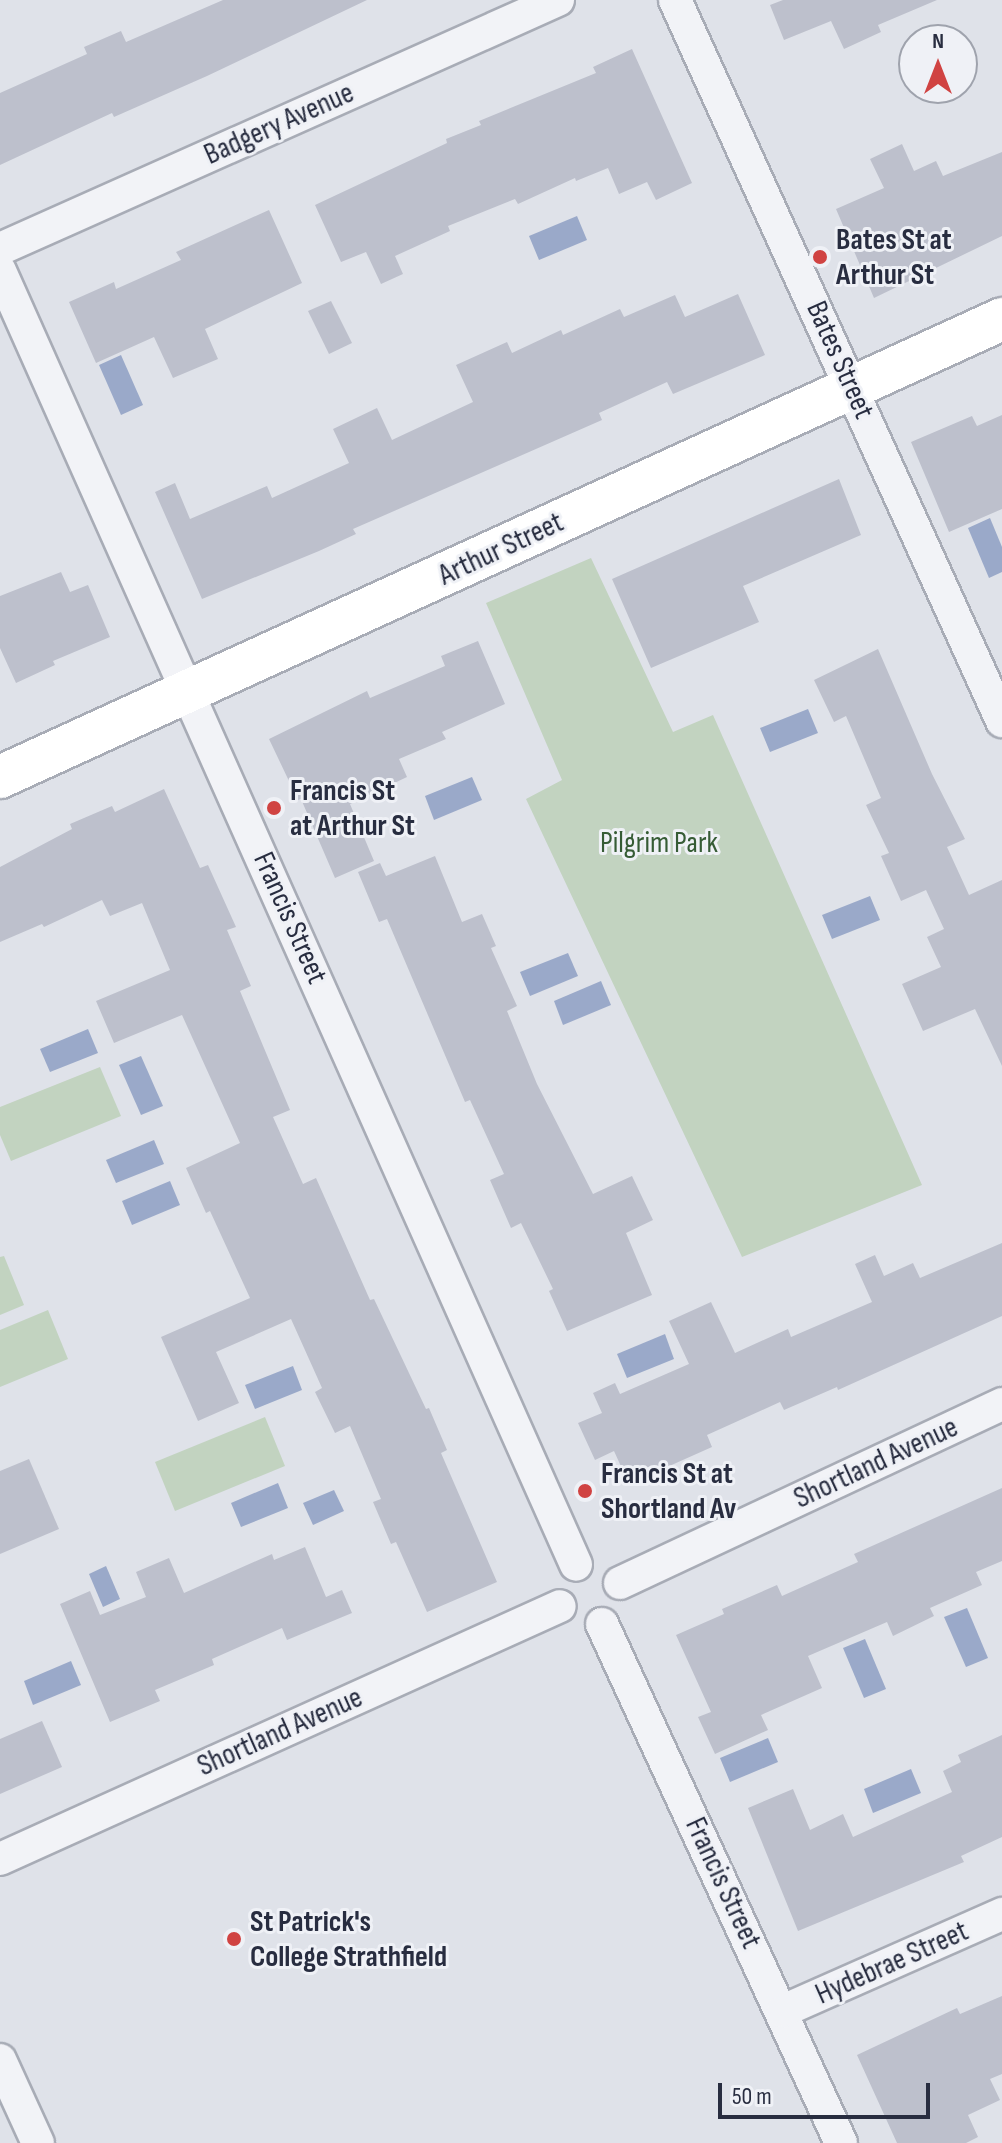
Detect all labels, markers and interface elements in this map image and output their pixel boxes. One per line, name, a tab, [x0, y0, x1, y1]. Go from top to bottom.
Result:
north arrow	[898, 24, 978, 104]
text: N	[932, 28, 944, 55]
street label: Badgery Avenue	[199, 75, 359, 173]
place label: Bates St at Arthur St	[836, 222, 952, 292]
marker: Bates St at Arthur St	[811, 248, 829, 266]
street label: Bates Street	[798, 296, 882, 424]
street label: Arthur Street	[433, 504, 569, 594]
place label: Francis St at Arthur St	[290, 773, 415, 844]
marker: Francis St at Arthur St	[265, 799, 283, 817]
park label: Pilgrim Park	[600, 825, 718, 861]
street label: Francis Street	[245, 847, 335, 989]
street label: Shortland Avenue	[788, 1409, 964, 1517]
place label: Francis St at Shortland Av	[601, 1456, 736, 1526]
marker: Francis St at Shortland Av	[576, 1482, 594, 1500]
street label: Shortland Avenue	[192, 1680, 368, 1784]
street label: Francis Street	[677, 1812, 769, 1954]
place label: St Patrick's College Strathfield	[250, 1904, 447, 1974]
street label: Hydebrae Street	[810, 1913, 974, 2013]
marker: St Patrick's College Strathfield	[225, 1930, 243, 1948]
scale bar	[722, 2067, 934, 2117]
text: 50 m	[732, 2082, 772, 2111]

